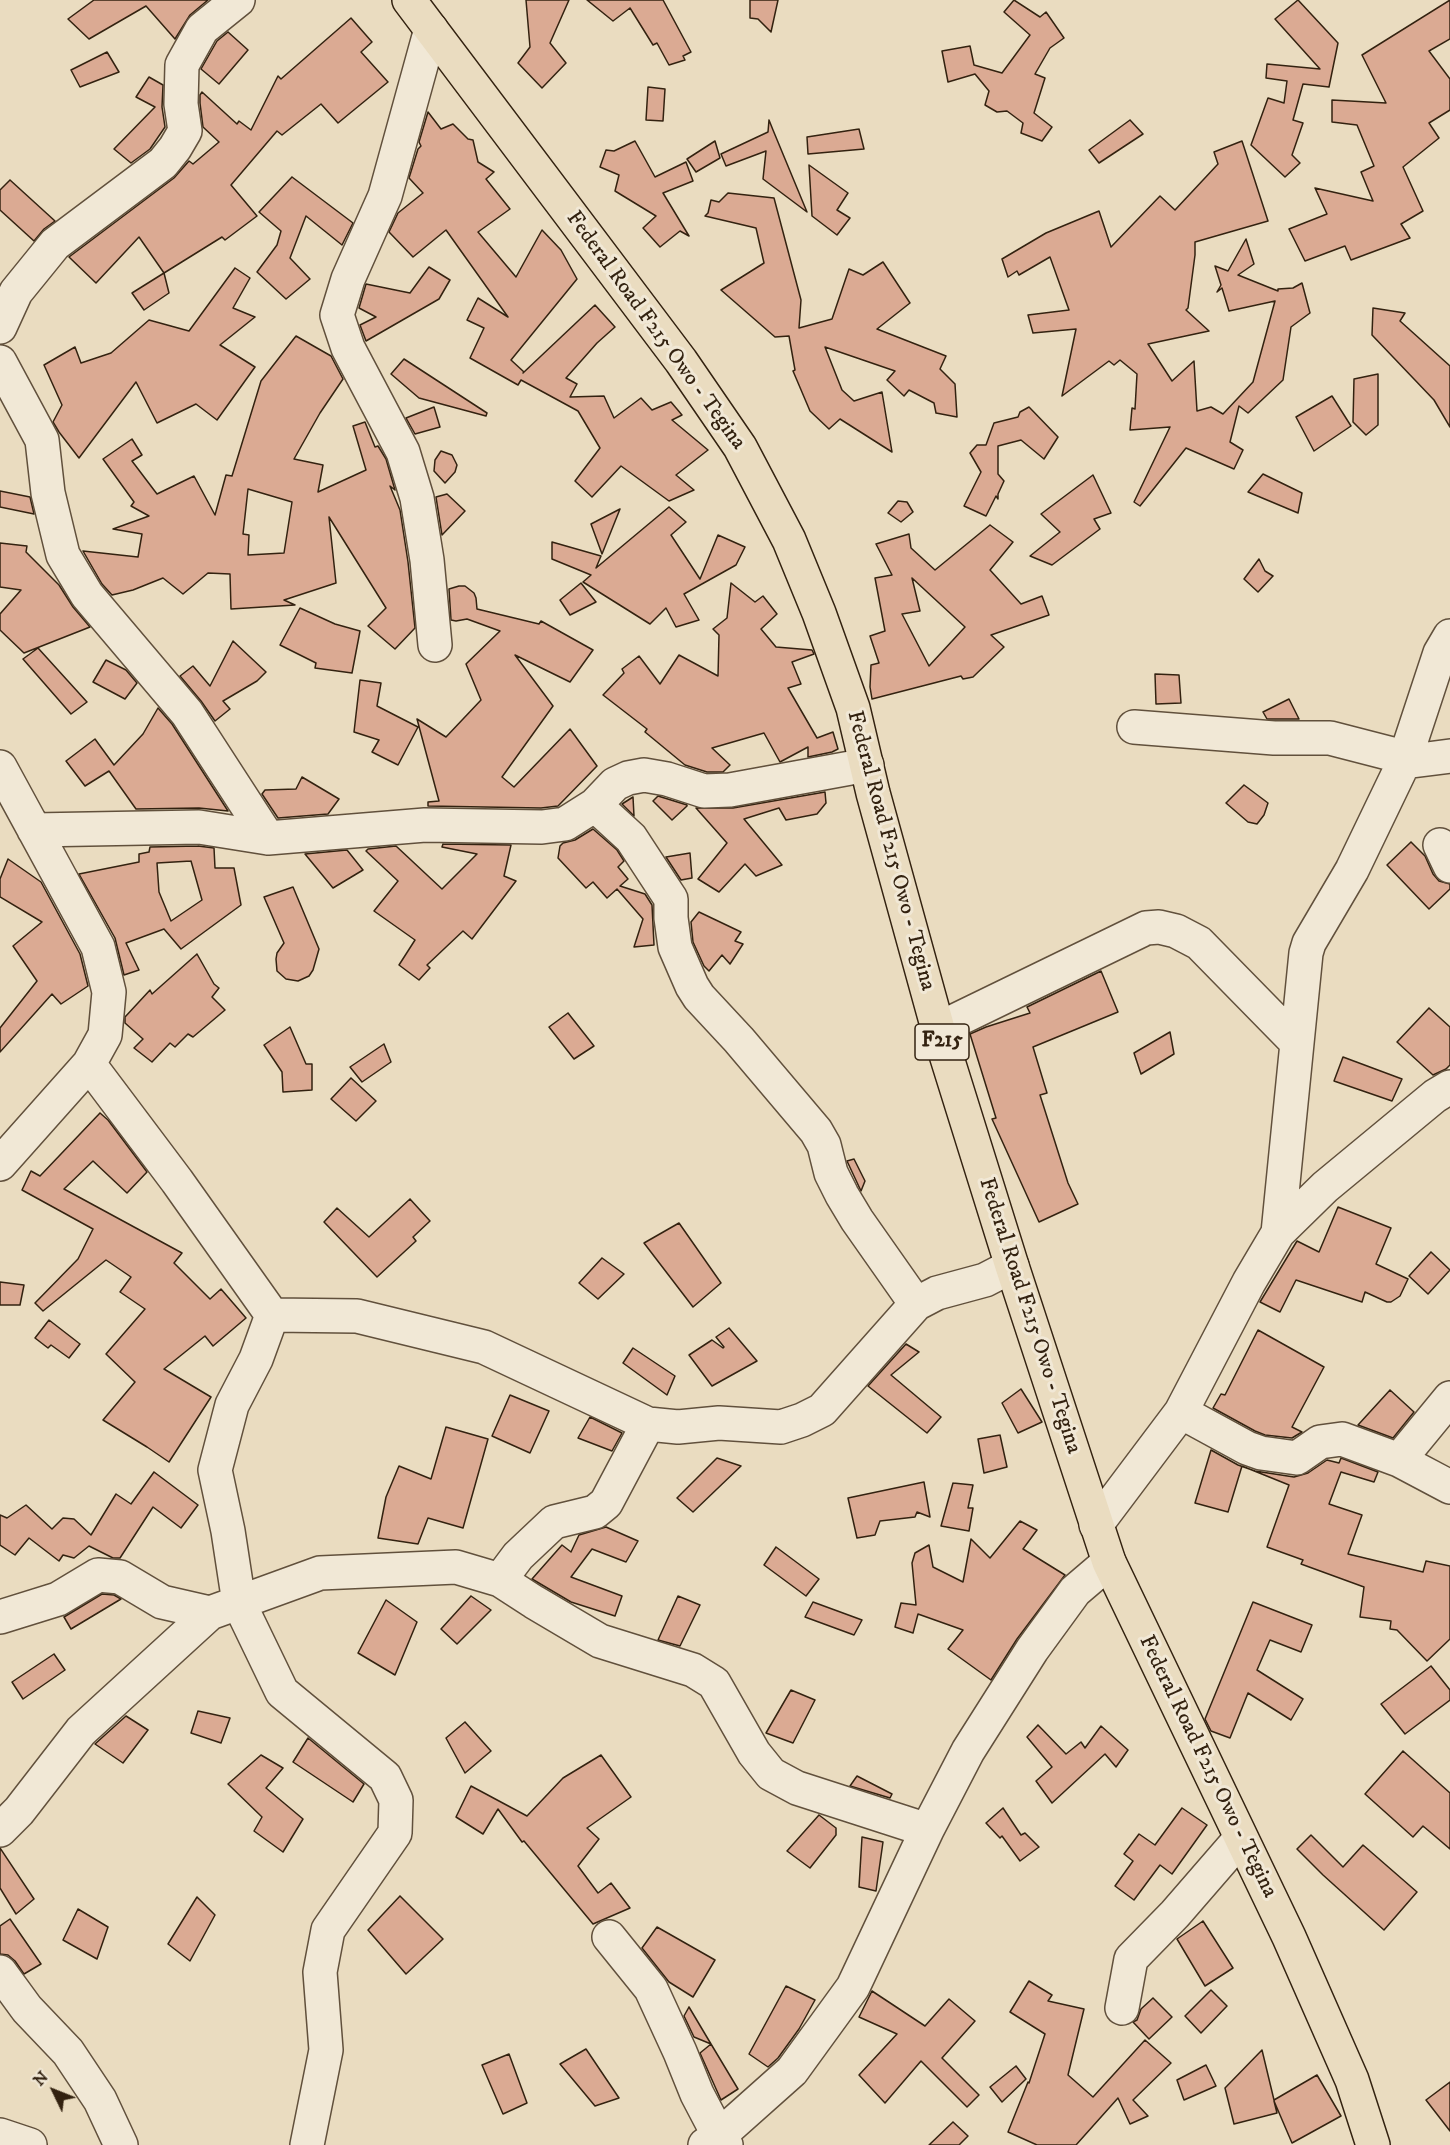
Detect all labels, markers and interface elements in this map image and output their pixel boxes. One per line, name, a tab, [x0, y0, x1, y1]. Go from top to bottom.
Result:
street label: Federal Road F215 Owo - Tegina	[560, 207, 750, 455]
street label: Federal Road F215 Owo - Tegina	[840, 708, 940, 994]
road number: F215	[915, 1024, 969, 1060]
street label: Federal Road F215 Owo - Tegina	[972, 1175, 1086, 1457]
street label: Federal Road F215 Owo - Tegina	[1132, 1632, 1282, 1902]
north arrow	[24, 2061, 84, 2121]
text: N	[29, 2067, 53, 2090]

